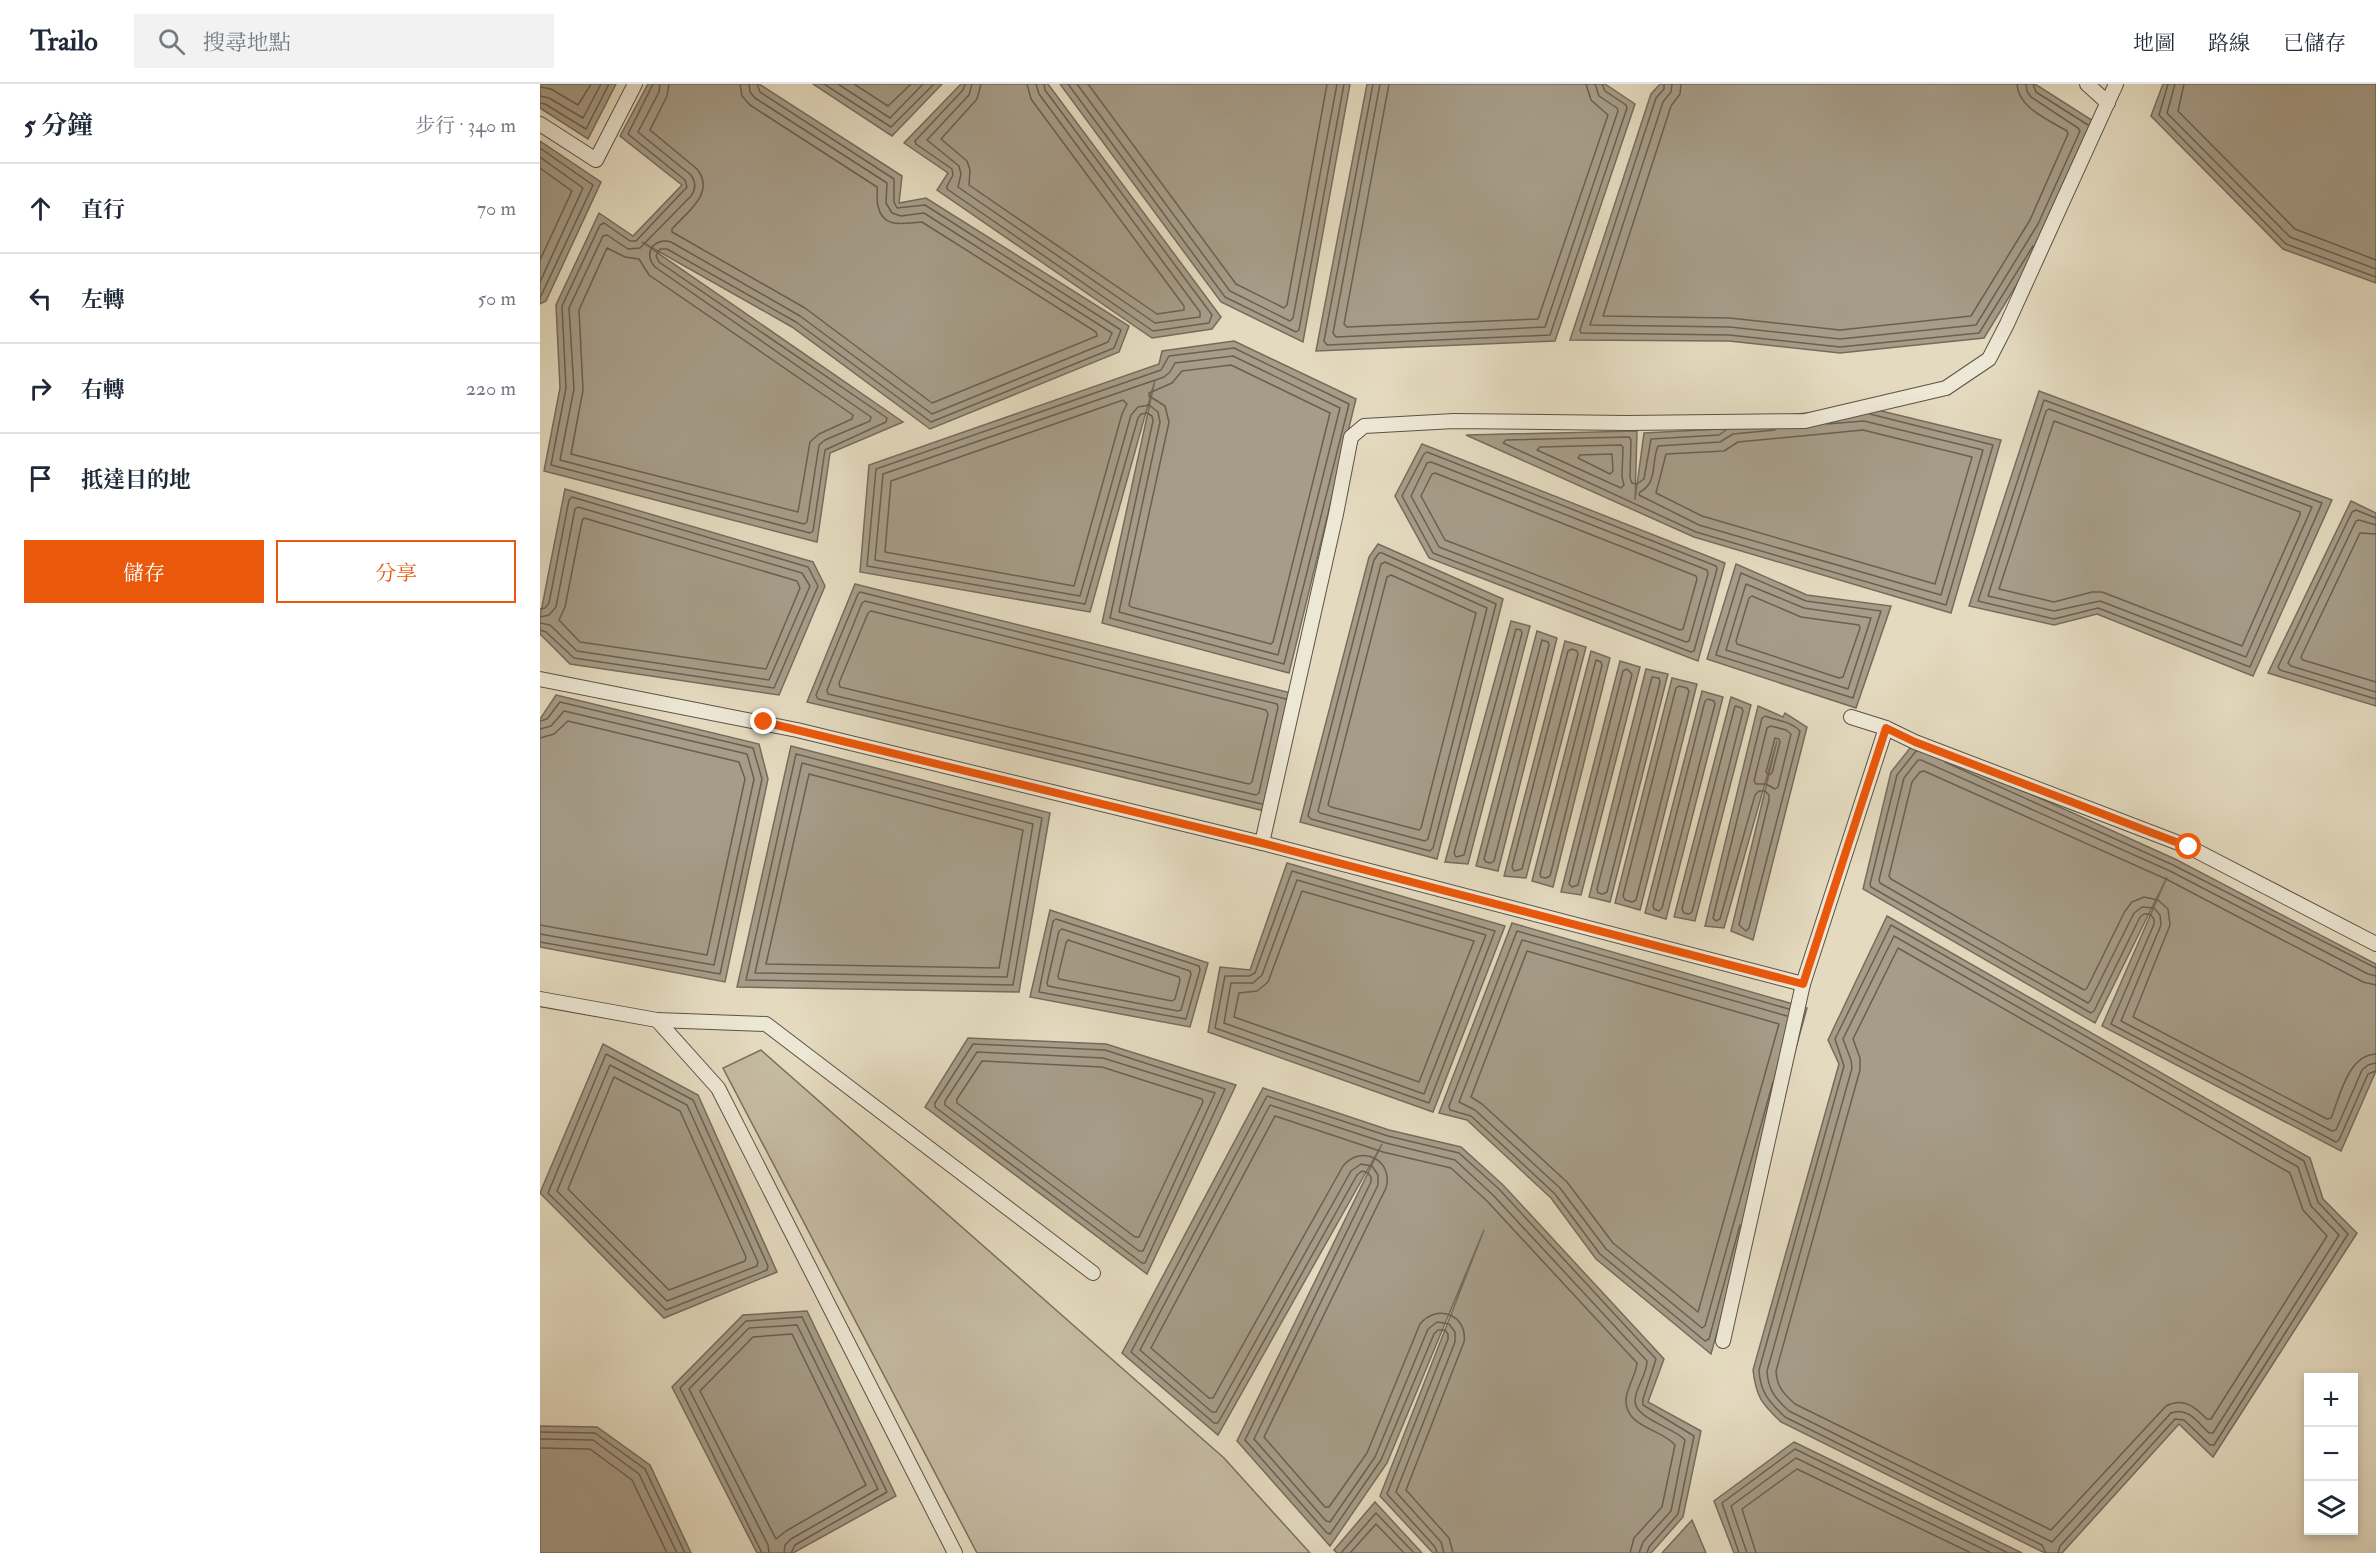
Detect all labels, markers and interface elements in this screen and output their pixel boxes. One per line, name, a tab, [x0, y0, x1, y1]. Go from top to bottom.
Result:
search box	[134, 14, 554, 68]
text: Trailo	[30, 24, 98, 59]
icon: search	[155, 25, 188, 58]
text: 搜尋地點	[203, 29, 291, 57]
text: 地圖	[2133, 30, 2175, 57]
text: 路線	[2208, 30, 2250, 57]
text: 已儲存	[2283, 30, 2346, 57]
text: 5 分鐘	[24, 110, 93, 142]
text: 步行 · 340 m	[415, 113, 516, 138]
icon: ahead	[24, 192, 57, 225]
text: 直行	[81, 196, 125, 224]
text: 70 m	[477, 196, 516, 221]
icon: left	[24, 282, 57, 315]
text: 左轉	[81, 286, 125, 314]
text: 50 m	[477, 286, 516, 311]
icon: right	[24, 372, 57, 405]
text: 右轉	[81, 376, 125, 404]
text: 220 m	[466, 376, 516, 401]
icon: arrive	[24, 462, 57, 495]
text: 抵達目的地	[81, 466, 191, 494]
button: 儲存	[24, 540, 264, 603]
button: 分享	[276, 540, 516, 603]
route end	[750, 708, 776, 734]
route start	[2175, 833, 2201, 859]
map controls	[2304, 1373, 2358, 1535]
button: +	[2304, 1373, 2358, 1427]
button: −	[2304, 1427, 2358, 1481]
button: layers	[2304, 1481, 2358, 1535]

